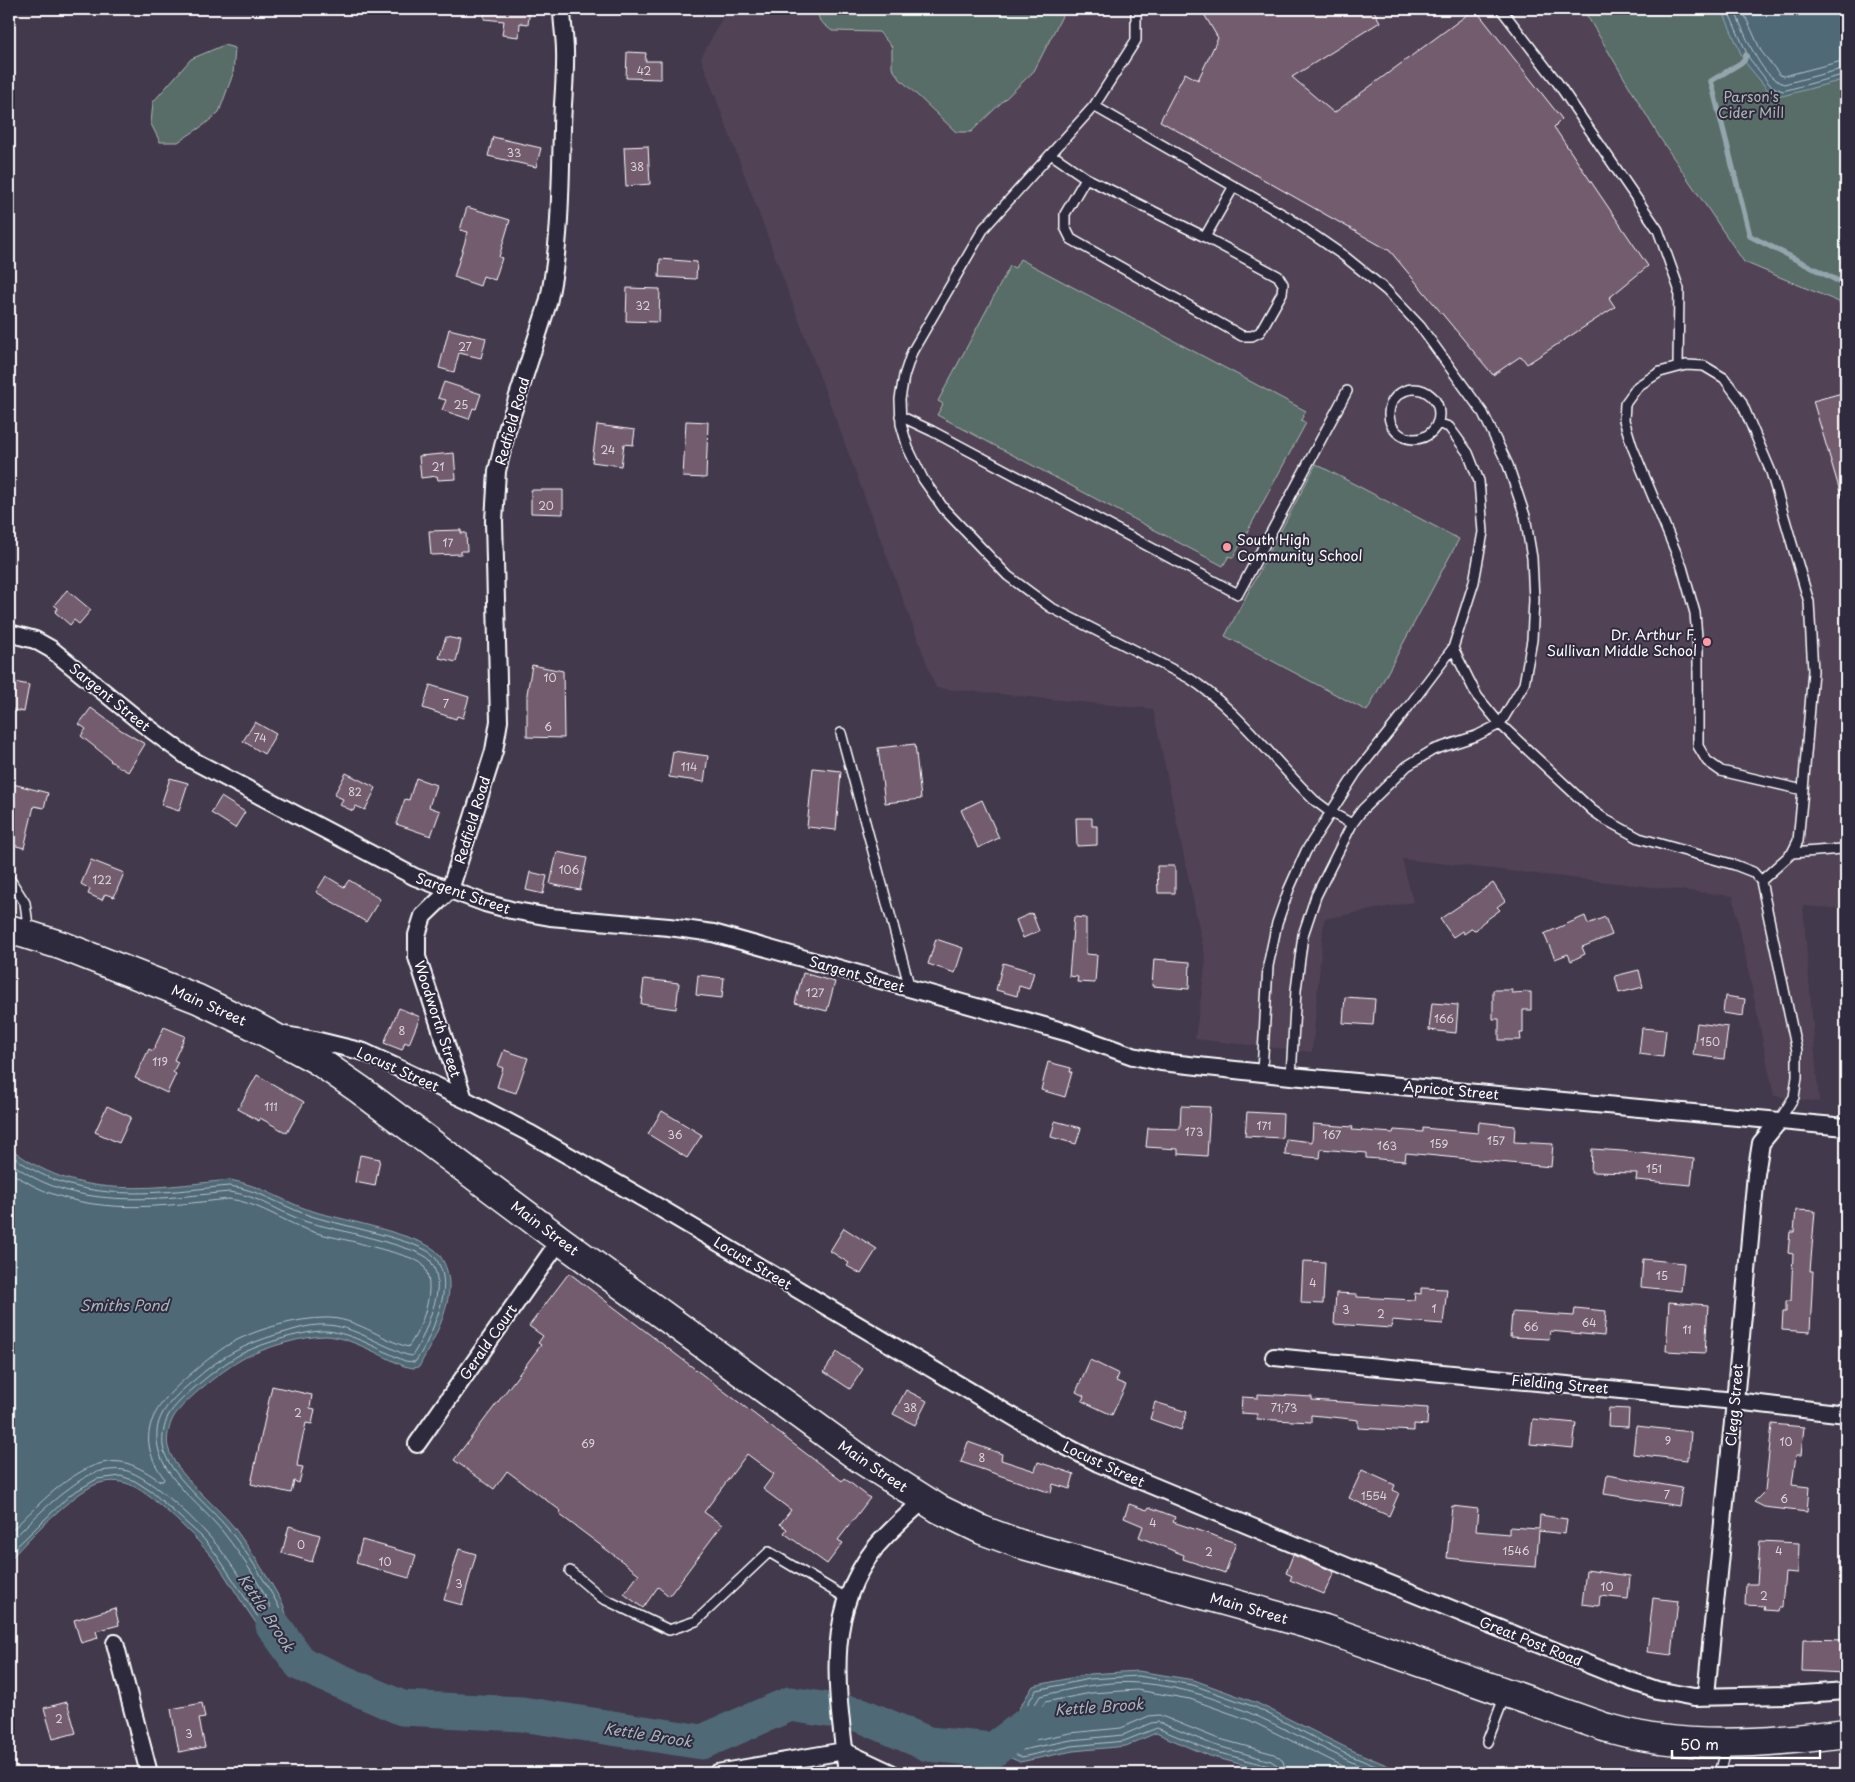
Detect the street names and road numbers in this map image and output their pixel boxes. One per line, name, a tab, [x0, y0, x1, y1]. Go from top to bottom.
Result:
street label: Redfield Road	[489, 374, 535, 468]
street label: Sargent Street	[65, 658, 155, 736]
street label: Redfield Road	[449, 773, 495, 867]
street label: Sargent Street	[413, 867, 513, 919]
street label: Sargent Street	[807, 950, 908, 998]
street label: Woodworth Street	[409, 958, 467, 1080]
street label: Main Street	[168, 979, 250, 1031]
street label: Locust Street	[353, 1041, 443, 1097]
street label: Apricot Street	[1402, 1075, 1500, 1105]
street label: Main Street	[507, 1196, 583, 1261]
street label: Locust Street	[710, 1231, 796, 1295]
street label: Gerald Court	[454, 1300, 522, 1384]
street label: Clegg Street	[1720, 1363, 1748, 1447]
street label: Fielding Street	[1511, 1369, 1610, 1399]
street label: Main Street	[834, 1435, 912, 1497]
street label: Locust Street	[1060, 1436, 1149, 1492]
street label: Main Street	[1208, 1587, 1291, 1629]
street label: Great Post Road	[1476, 1611, 1586, 1671]

